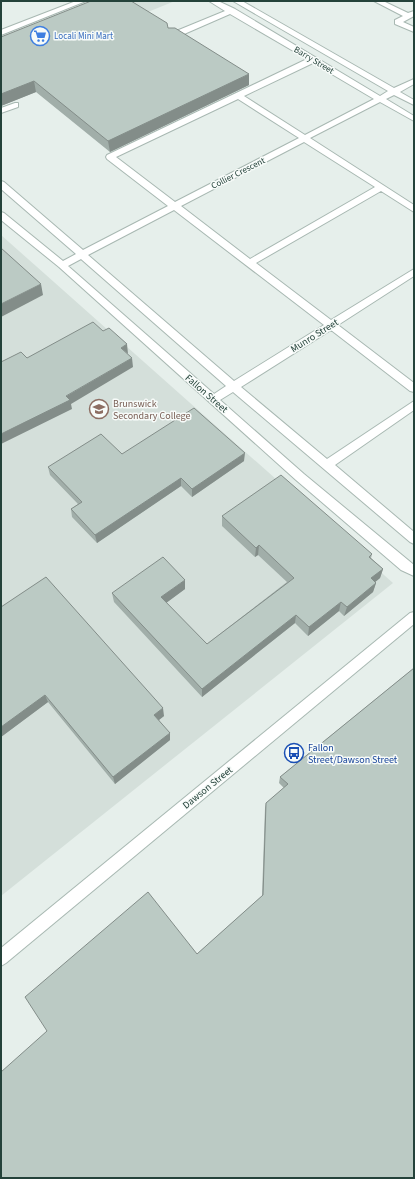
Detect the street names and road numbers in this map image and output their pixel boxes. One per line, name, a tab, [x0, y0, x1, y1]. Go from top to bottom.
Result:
street label: Barry Street	[291, 43, 336, 78]
street label: Collier Crescent	[209, 154, 267, 193]
street label: Munro Street	[288, 315, 342, 356]
street label: Fallon Street	[182, 371, 231, 417]
street label: Dawson Street	[180, 763, 236, 812]

